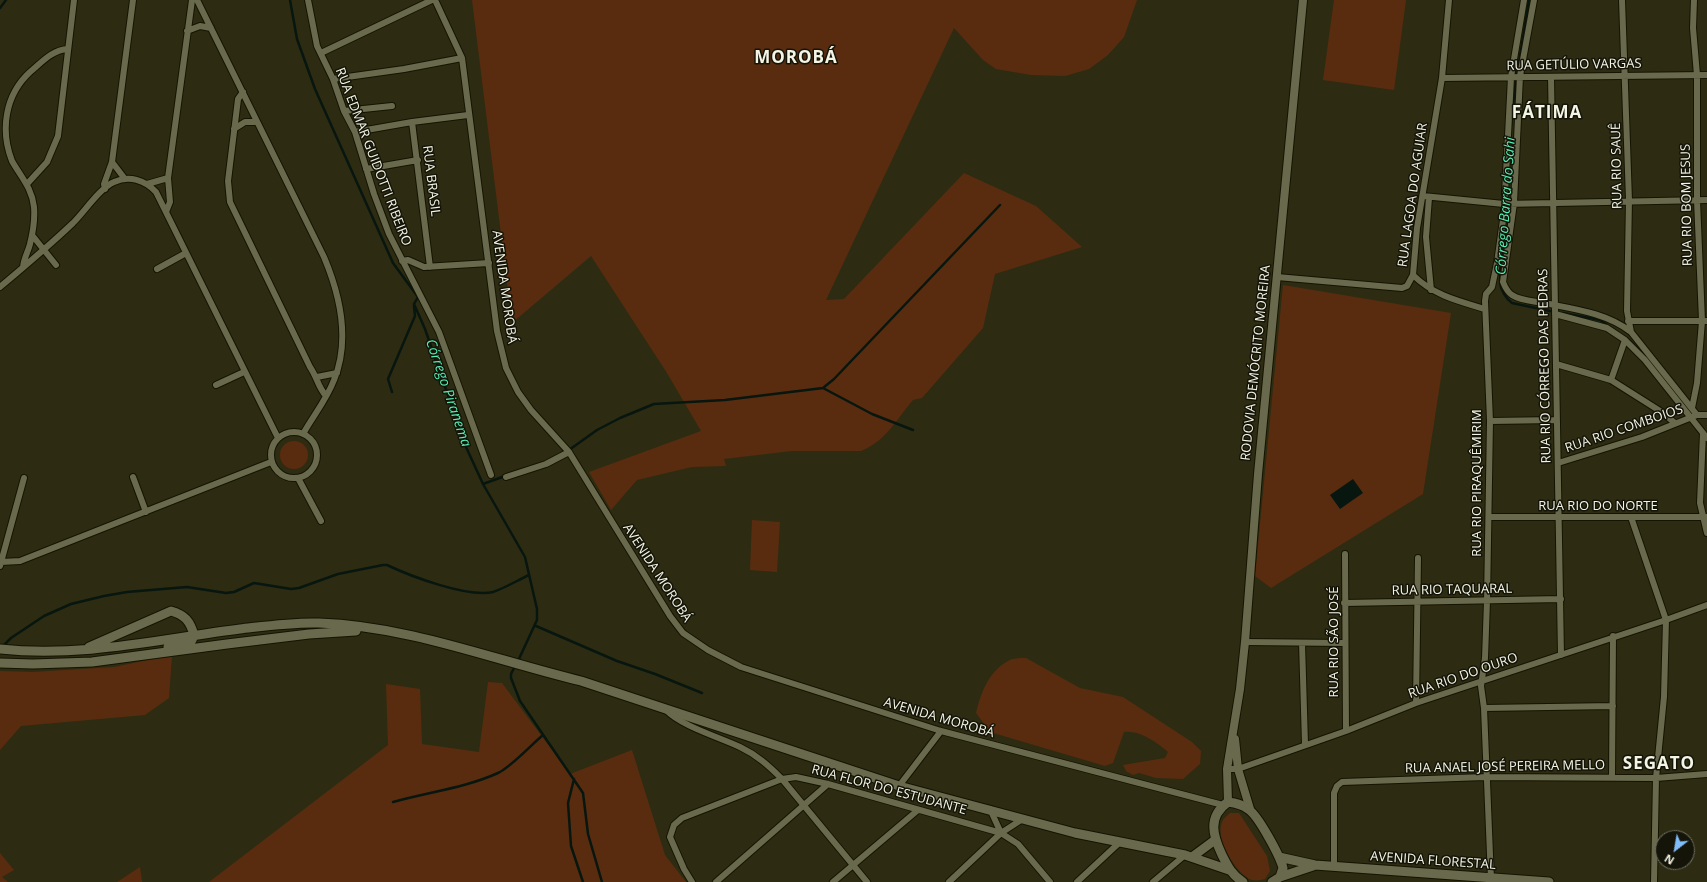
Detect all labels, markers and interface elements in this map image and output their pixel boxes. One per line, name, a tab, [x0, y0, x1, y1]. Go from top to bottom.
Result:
district label: MOROBÁ	[754, 48, 838, 68]
street label: RUA GETÚLIO VARGAS	[1506, 56, 1642, 74]
street label: RUA EDMAR GUIDOTTI RIBEIRO	[332, 66, 414, 248]
district label: FÁTIMA	[1512, 103, 1582, 123]
street label: RUA LAGOA DO AGUIAR	[1395, 122, 1431, 268]
street label: RUA RIO SAUÊ	[1608, 123, 1626, 209]
water label: Córrego Barra do Sahi	[1493, 137, 1519, 275]
street label: RUA RIO BOM JESUS	[1678, 144, 1696, 266]
street label: RUA BRASIL	[419, 145, 443, 217]
street label: AVENIDA MOROBÁ	[488, 229, 520, 345]
street label: RODOVIA DEMÓCRITO MOREIRA	[1238, 264, 1274, 462]
street label: RUA RIO CÓRREGO DAS PEDRAS	[1536, 268, 1554, 464]
water label: Córrego Piranema	[422, 337, 474, 449]
street label: RUA RIO COMBOIOS	[1563, 402, 1685, 456]
street label: RUA RIO PIRAQUÊMIRIM	[1469, 409, 1485, 557]
street label: RUA RIO DO NORTE	[1538, 498, 1658, 514]
street label: AVENIDA MOROBÁ	[619, 521, 695, 625]
street label: RUA RIO TAQUARAL	[1392, 581, 1512, 599]
street label: RUA RIO SÃO JOSÉ	[1326, 586, 1342, 698]
street label: RUA RIO DO OURO	[1406, 650, 1520, 702]
street label: AVENIDA MOROBÁ	[882, 695, 996, 741]
district label: SEGATO	[1623, 754, 1695, 774]
street label: RUA ANAEL JOSÉ PEREIRA MELLO	[1405, 757, 1605, 777]
street label: RUA FLOR DO ESTUDANTE	[810, 762, 968, 818]
north arrow	[1655, 830, 1695, 870]
street label: AVENIDA FLORESTAL	[1370, 849, 1496, 873]
text: N	[1661, 851, 1677, 869]

